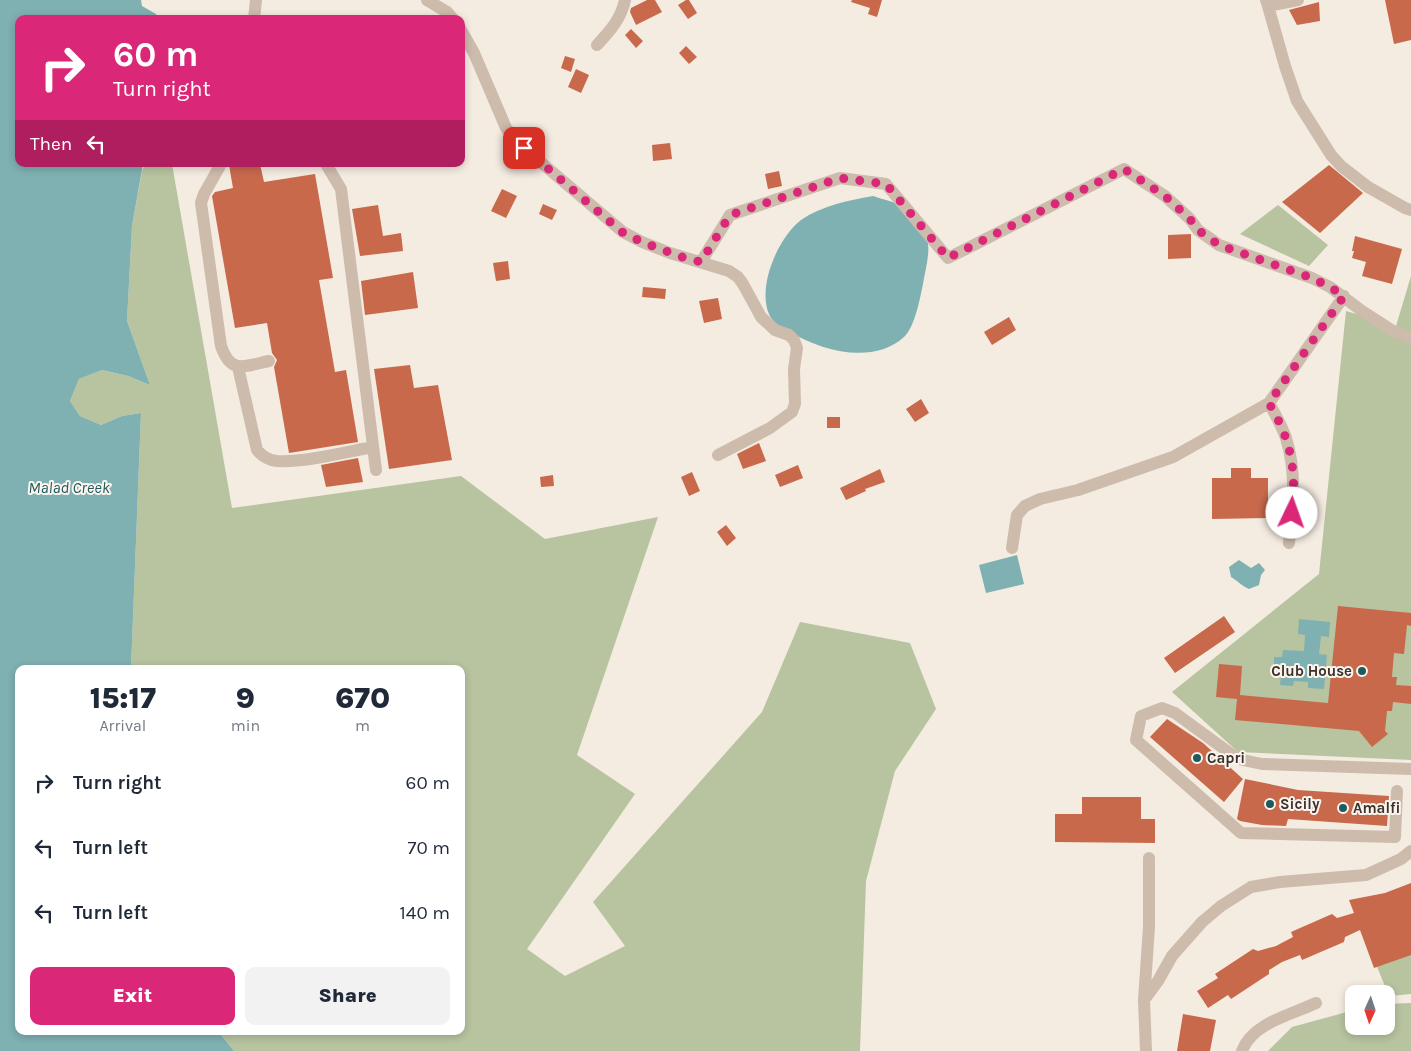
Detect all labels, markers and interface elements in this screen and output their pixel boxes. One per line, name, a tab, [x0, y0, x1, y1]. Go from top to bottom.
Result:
text: 60 m	[113, 34, 198, 75]
icon: right	[30, 35, 95, 100]
text: Turn right	[113, 76, 211, 102]
pin	[503, 127, 545, 169]
icon: left	[82, 130, 110, 158]
text: Then	[30, 133, 72, 155]
icon: arrive	[510, 134, 538, 162]
water label: Malad Creek	[28, 478, 111, 497]
position arrow	[1265, 486, 1317, 538]
place label: Club House	[1271, 662, 1352, 680]
marker: Club House	[1356, 665, 1368, 677]
text: 15:17	[90, 680, 156, 716]
text: 9	[236, 680, 255, 716]
text: 670	[335, 680, 390, 716]
text: Arrival	[99, 716, 146, 735]
text: min	[231, 716, 260, 735]
text: m	[355, 716, 370, 735]
place label: Capri	[1207, 749, 1245, 767]
marker: Capri	[1191, 752, 1203, 764]
icon: right	[30, 769, 58, 797]
text: Turn right	[73, 772, 162, 794]
text: 60 m	[406, 772, 450, 794]
place label: Sicily	[1280, 795, 1320, 813]
marker: Sicily	[1264, 798, 1276, 810]
place label: Amalfi	[1353, 799, 1400, 817]
marker: Amalfi	[1337, 802, 1349, 814]
icon: left	[30, 834, 58, 862]
text: Turn left	[73, 837, 148, 859]
text: 70 m	[408, 837, 450, 859]
icon: left	[30, 899, 58, 927]
text: Turn left	[73, 902, 148, 924]
text: 140 m	[400, 902, 450, 924]
button: Exit	[30, 967, 235, 1025]
button: Share	[245, 967, 450, 1025]
north arrow	[1345, 985, 1395, 1035]
map controls	[1345, 985, 1395, 1035]

